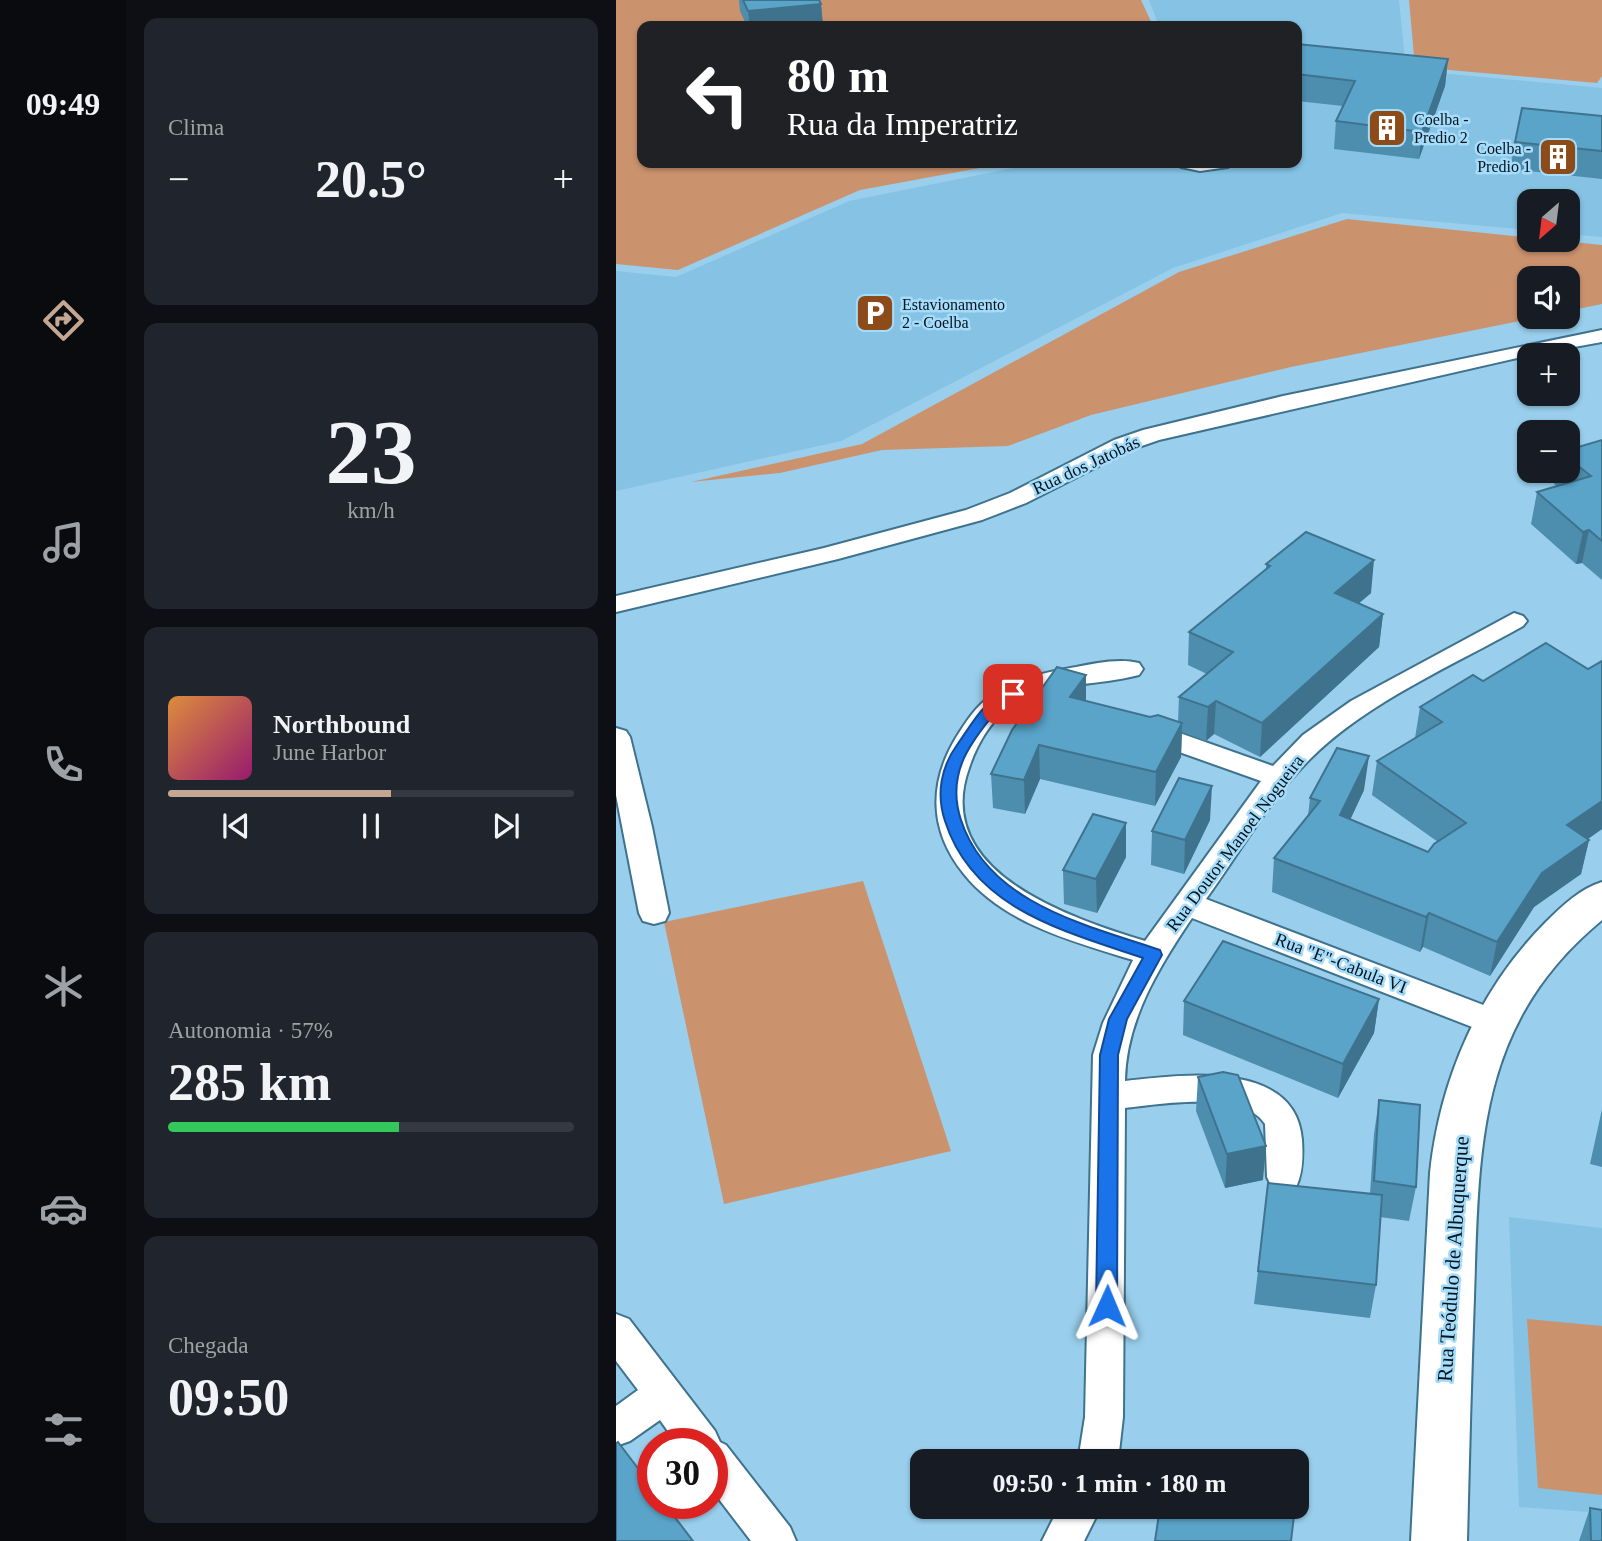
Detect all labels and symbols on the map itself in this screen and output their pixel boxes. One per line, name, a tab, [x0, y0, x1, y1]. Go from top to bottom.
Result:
building icon: Coelba - Predio 2	[1366, 107, 1408, 149]
place label: Coelba - Predio 2	[1414, 111, 1469, 146]
building icon: Coelba - Predio 1	[1537, 136, 1579, 178]
place label: Coelba - Predio 1	[1476, 140, 1531, 175]
north arrow	[1517, 189, 1580, 252]
parking icon: Estavionamento 2 - Coelba	[854, 292, 896, 334]
place label: Estavionamento 2 - Coelba	[902, 296, 1005, 331]
street label: Rua dos Jatobás	[1029, 431, 1143, 499]
pin	[983, 664, 1043, 724]
street label: Rua Doutor Manoel Nogueira	[1162, 751, 1308, 935]
street label: Rua "E"-Cabula VI	[1272, 929, 1410, 997]
street label: Rua Teódulo de Albuquerque	[1432, 1135, 1474, 1383]
position arrow	[1070, 1269, 1144, 1343]
speed limit sign: 30	[637, 1428, 728, 1519]

